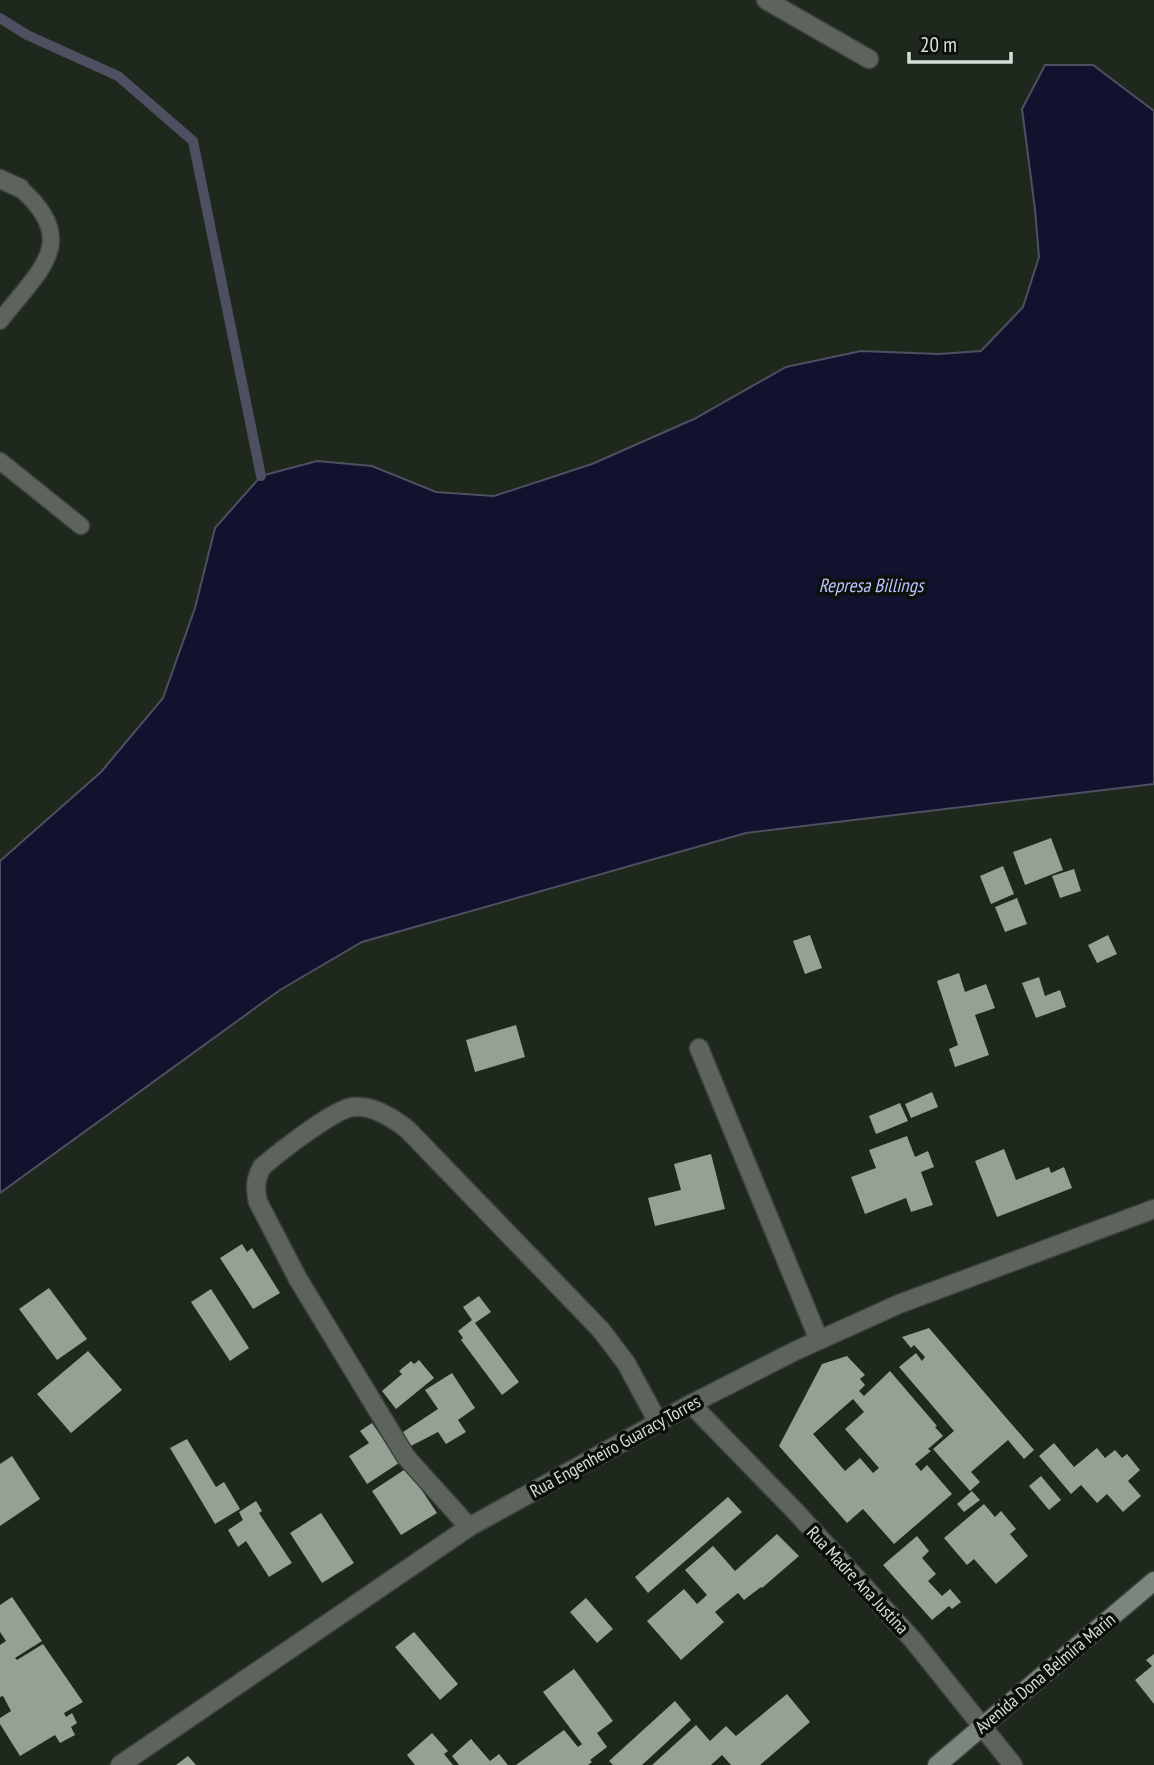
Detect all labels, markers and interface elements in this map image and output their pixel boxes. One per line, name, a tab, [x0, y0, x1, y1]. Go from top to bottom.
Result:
scale bar	[909, 21, 1010, 65]
text: 20 m	[920, 31, 957, 58]
water label: Represa Billings	[819, 573, 925, 597]
street label: Rua Engenheiro Guaracy Torres	[526, 1390, 704, 1502]
street label: Rua Madre Ana Justina	[802, 1521, 914, 1639]
street label: Avenida Dona Belmira Marin	[970, 1608, 1120, 1738]

